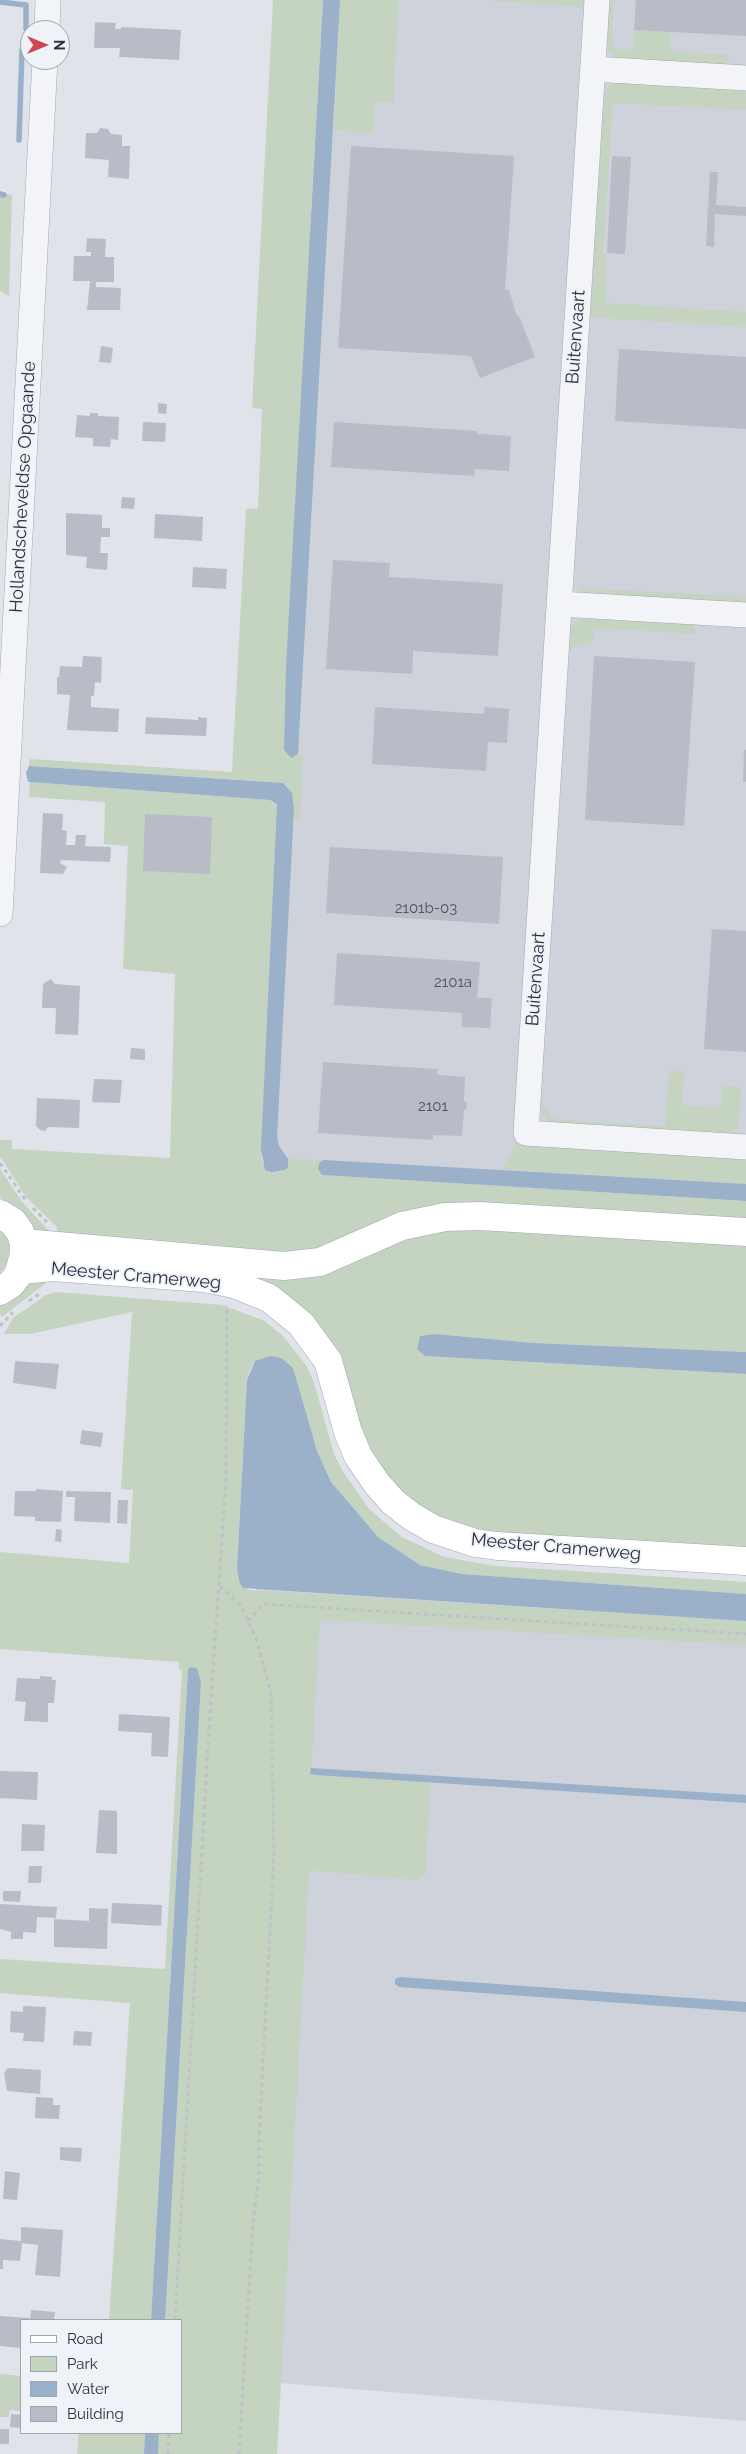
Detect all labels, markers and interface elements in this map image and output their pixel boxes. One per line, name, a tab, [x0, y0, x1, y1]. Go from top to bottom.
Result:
north arrow	[20, 20, 70, 70]
text: N	[51, 40, 67, 50]
street label: Buitenvaart	[562, 289, 590, 385]
street label: Hollandscheveldse Opgaande	[6, 361, 40, 613]
house number: 2101b-03	[395, 899, 457, 917]
street label: Buitenvaart	[522, 931, 550, 1027]
house number: 2101a	[434, 973, 472, 991]
house number: 2101	[418, 1097, 448, 1115]
street label: Meester Cramerweg	[50, 1258, 222, 1294]
street label: Meester Cramerweg	[470, 1529, 642, 1565]
legend	[20, 2319, 182, 2434]
text: Road	[67, 2330, 103, 2348]
text: Park	[67, 2355, 98, 2373]
text: Water	[67, 2380, 109, 2398]
text: Building	[67, 2405, 124, 2423]

